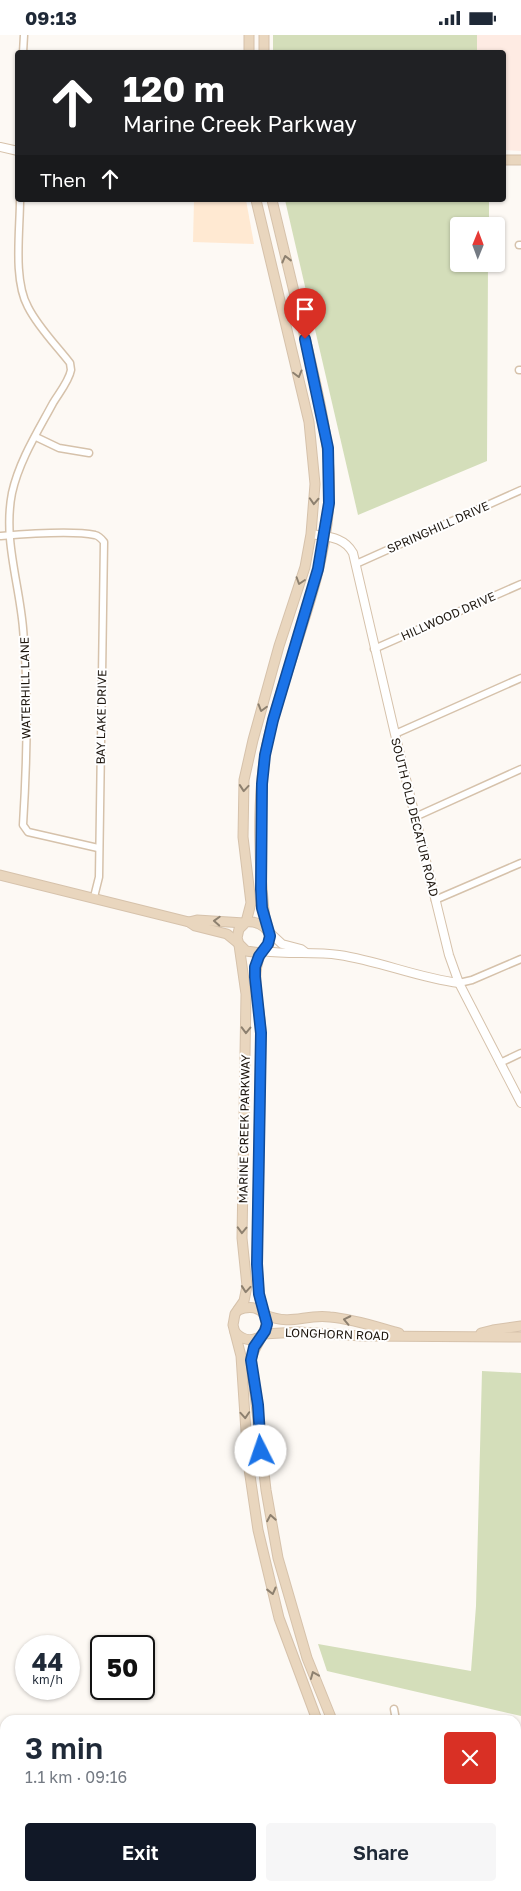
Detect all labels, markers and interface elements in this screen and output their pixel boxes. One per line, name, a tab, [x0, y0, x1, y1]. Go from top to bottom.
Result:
text: 09:13	[25, 6, 77, 29]
text: 120 m	[123, 68, 225, 110]
icon: ahead	[40, 70, 105, 135]
text: Marine Creek Parkway	[123, 110, 357, 137]
icon: ahead	[96, 165, 124, 193]
text: Then	[40, 168, 86, 191]
north arrow	[450, 217, 505, 273]
map controls	[450, 217, 505, 272]
one-way arrow	[281, 255, 292, 264]
pin	[284, 288, 326, 339]
icon: arrive	[291, 295, 319, 323]
one-way arrow	[293, 370, 303, 378]
one-way arrow	[309, 497, 320, 505]
street label: SPRINGHILL DRIVE	[385, 498, 491, 556]
one-way arrow	[296, 577, 306, 585]
street label: HILLWOOD DRIVE	[398, 588, 498, 644]
street label: WATERHILL LANE	[17, 637, 33, 739]
street label: BAY LAKE DRIVE	[93, 669, 109, 765]
one-way arrow	[257, 703, 268, 712]
street label: SOUTH OLD DECATUR ROAD	[388, 736, 442, 898]
one-way arrow	[239, 784, 250, 792]
one-way arrow	[212, 915, 220, 926]
one-way arrow	[241, 1027, 251, 1035]
street label: MARINE CREEK PARKWAY	[235, 1054, 253, 1204]
one-way arrow	[237, 1226, 248, 1234]
one-way arrow	[241, 1285, 252, 1293]
one-way arrow	[343, 1315, 352, 1326]
street label: LONGHORN ROAD	[285, 1325, 389, 1343]
one-way arrow	[239, 1411, 250, 1419]
position arrow	[234, 1424, 286, 1476]
one-way arrow	[266, 1514, 277, 1523]
one-way arrow	[267, 1586, 277, 1594]
speed limit sign: 50	[90, 1635, 155, 1700]
text: 44	[32, 1646, 63, 1677]
one-way arrow	[309, 1671, 320, 1680]
text: km/h	[32, 1672, 63, 1687]
text: 3 min	[25, 1730, 103, 1766]
button: close	[444, 1732, 496, 1784]
text: 1.1 km · 09:16	[25, 1767, 127, 1787]
button: Exit	[25, 1823, 256, 1881]
button: Share	[266, 1823, 496, 1881]

